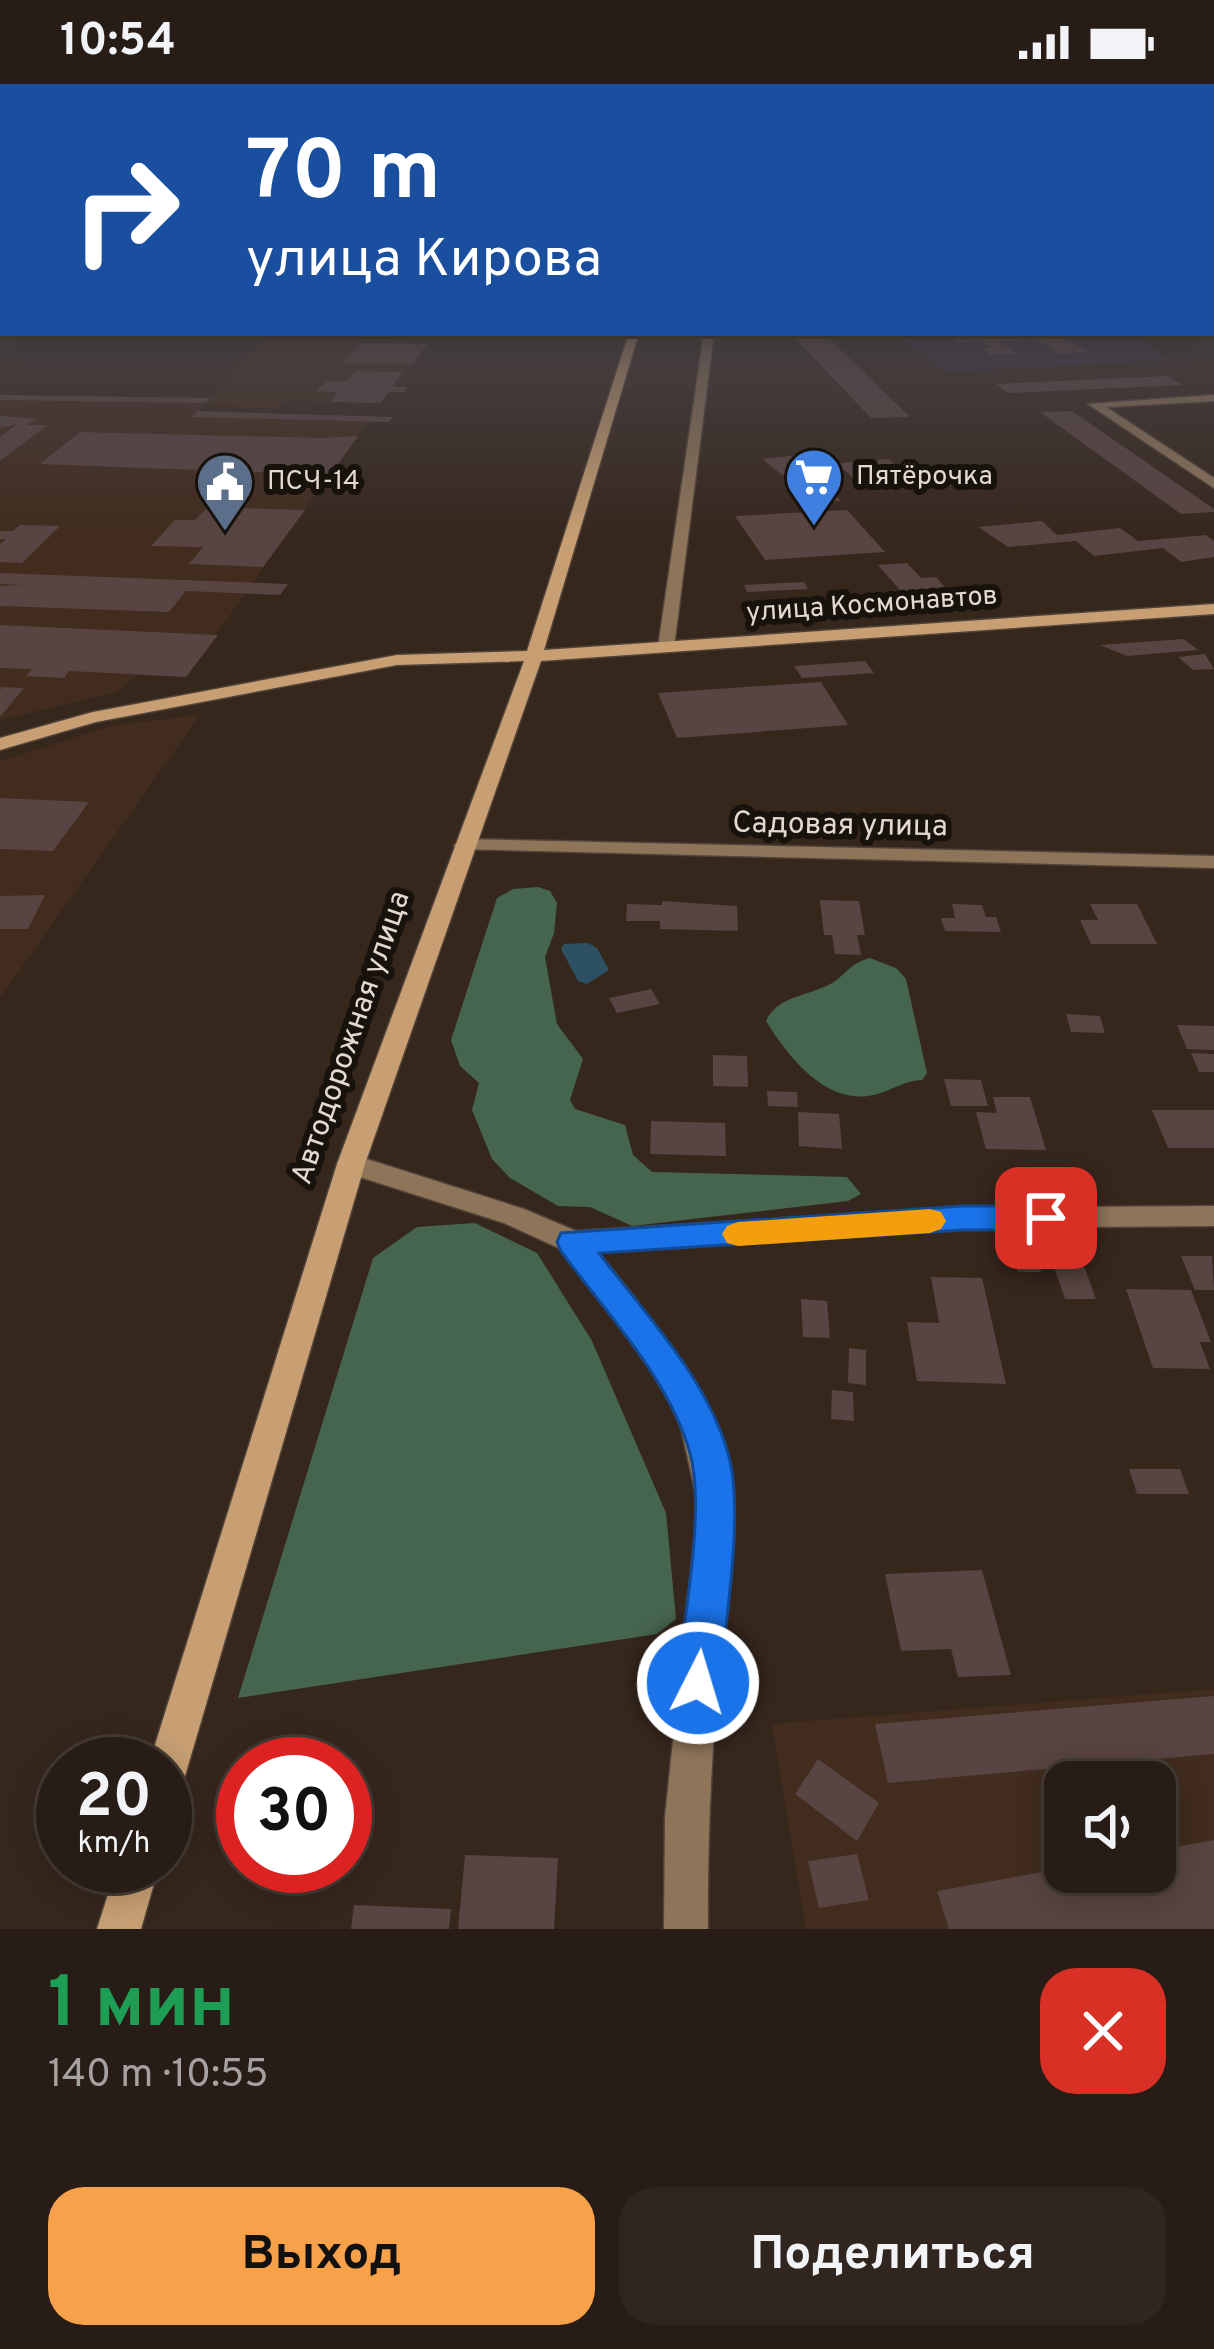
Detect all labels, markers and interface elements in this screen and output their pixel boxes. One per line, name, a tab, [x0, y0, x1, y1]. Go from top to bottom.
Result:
text: 10:54	[60, 14, 176, 71]
text: 70 m	[246, 123, 441, 229]
icon: right	[48, 132, 204, 288]
text: улица Кирова	[246, 227, 602, 296]
supermarket icon: Пятёрочка	[783, 446, 845, 528]
public building icon: ПСЧ-14	[194, 451, 256, 533]
place label: Пятёрочка	[856, 460, 993, 494]
place label: ПСЧ-14	[267, 465, 360, 499]
street label: улица Космонавтов	[745, 579, 999, 631]
street label: Садовая улица	[732, 806, 948, 846]
street label: Автодорожная улица	[284, 886, 420, 1190]
pin	[995, 1167, 1097, 1269]
icon: arrive	[1013, 1185, 1079, 1251]
position arrow	[635, 1620, 761, 1746]
speed limit sign: 30	[216, 1737, 372, 1893]
map controls	[1044, 1761, 1176, 1893]
button: sound	[1044, 1761, 1176, 1893]
text: 20	[76, 1762, 152, 1838]
text: km/h	[78, 1826, 150, 1863]
text: 1 мин	[48, 1961, 235, 2053]
button: close	[1040, 1968, 1166, 2094]
text: 140 m · 10:55	[48, 2052, 268, 2101]
button: Выход	[48, 2187, 595, 2325]
button: Поделиться	[619, 2187, 1166, 2325]

